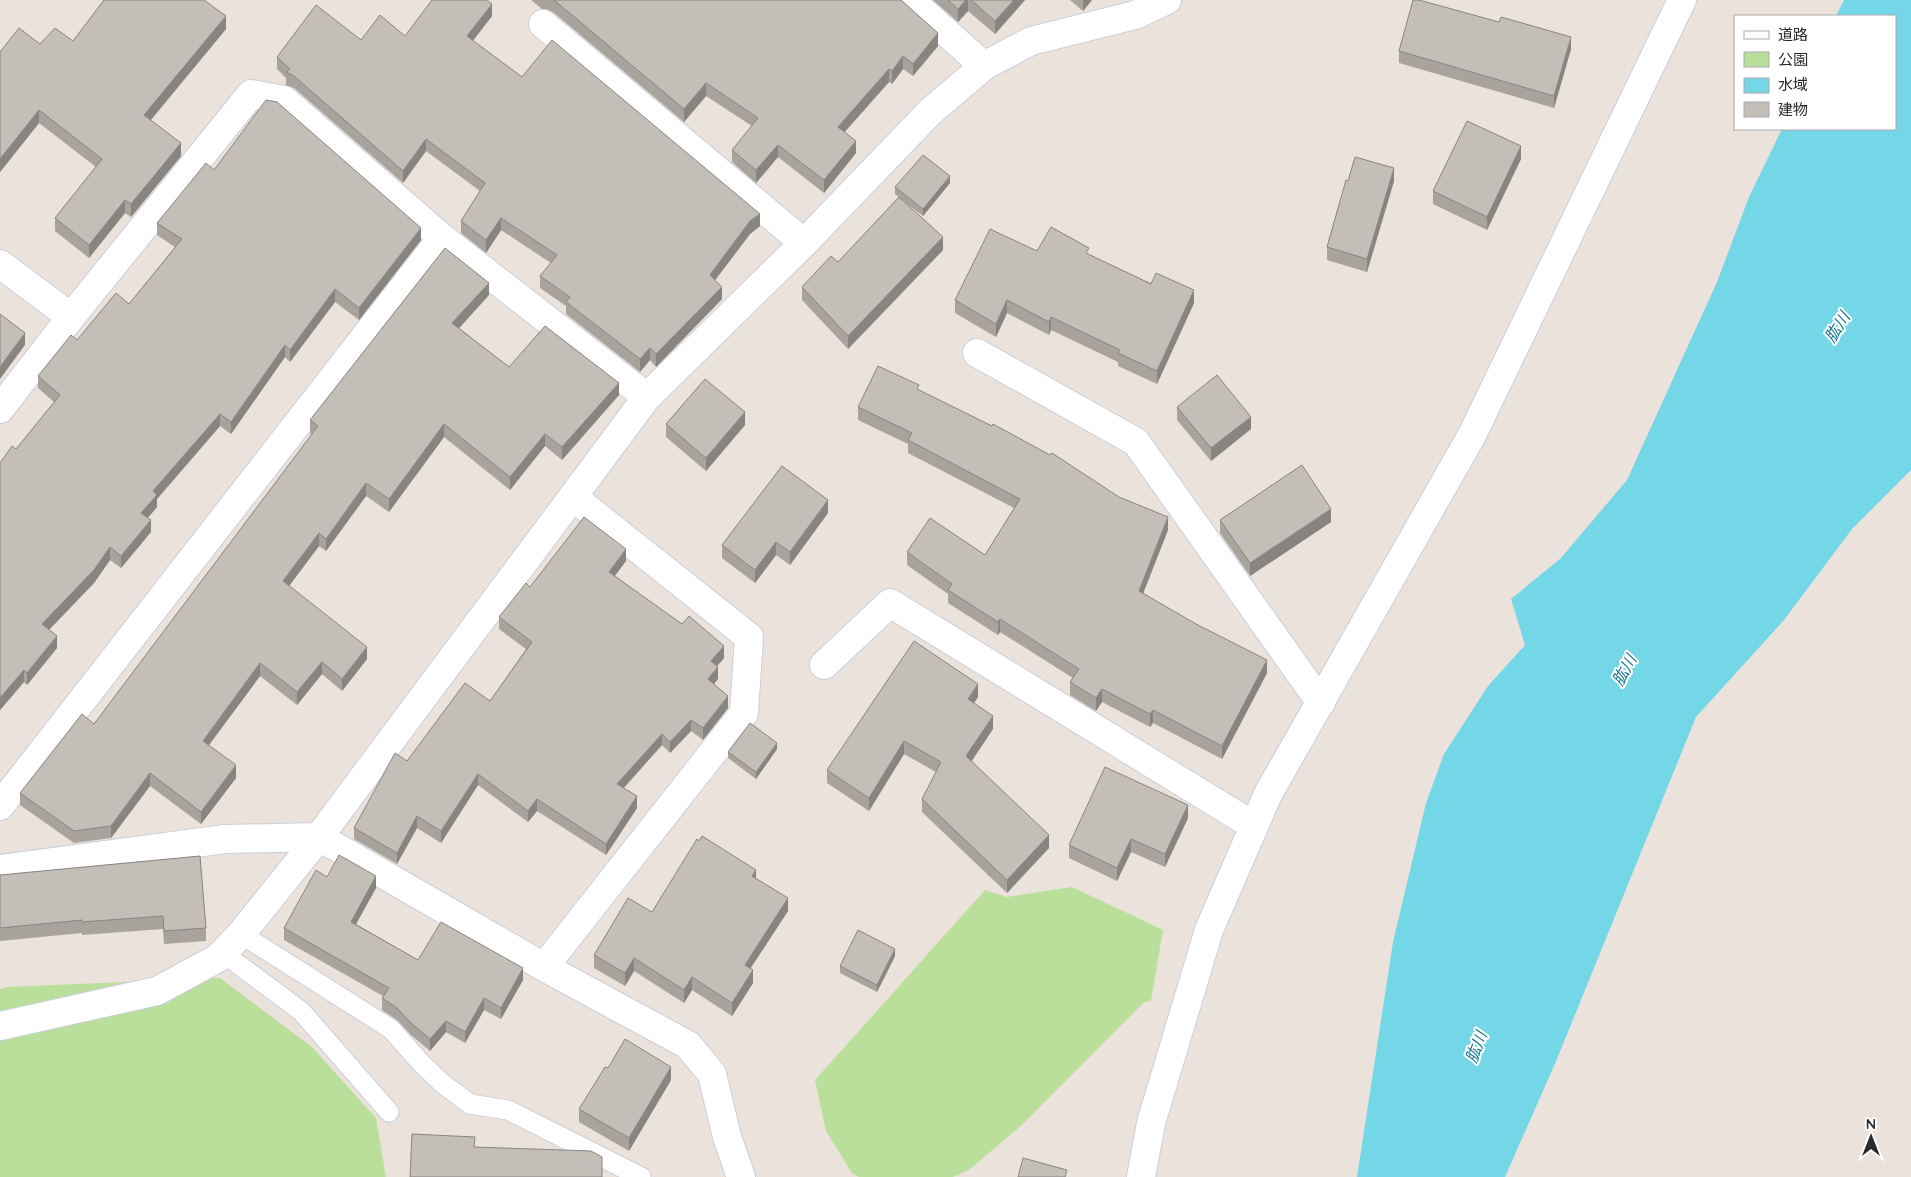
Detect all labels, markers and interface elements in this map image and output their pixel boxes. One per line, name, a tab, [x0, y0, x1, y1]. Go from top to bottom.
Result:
legend	[1734, 15, 1896, 130]
text: 道路	[1778, 25, 1808, 44]
text: 公園	[1778, 50, 1808, 69]
text: 水域	[1778, 75, 1808, 94]
text: 建物	[1778, 100, 1808, 119]
water label: 肱川	[1820, 306, 1855, 346]
water label: 肱川	[1607, 649, 1641, 689]
water label: 肱川	[1461, 1027, 1492, 1066]
north arrow	[1846, 1112, 1896, 1162]
text: N	[1866, 1115, 1876, 1133]

